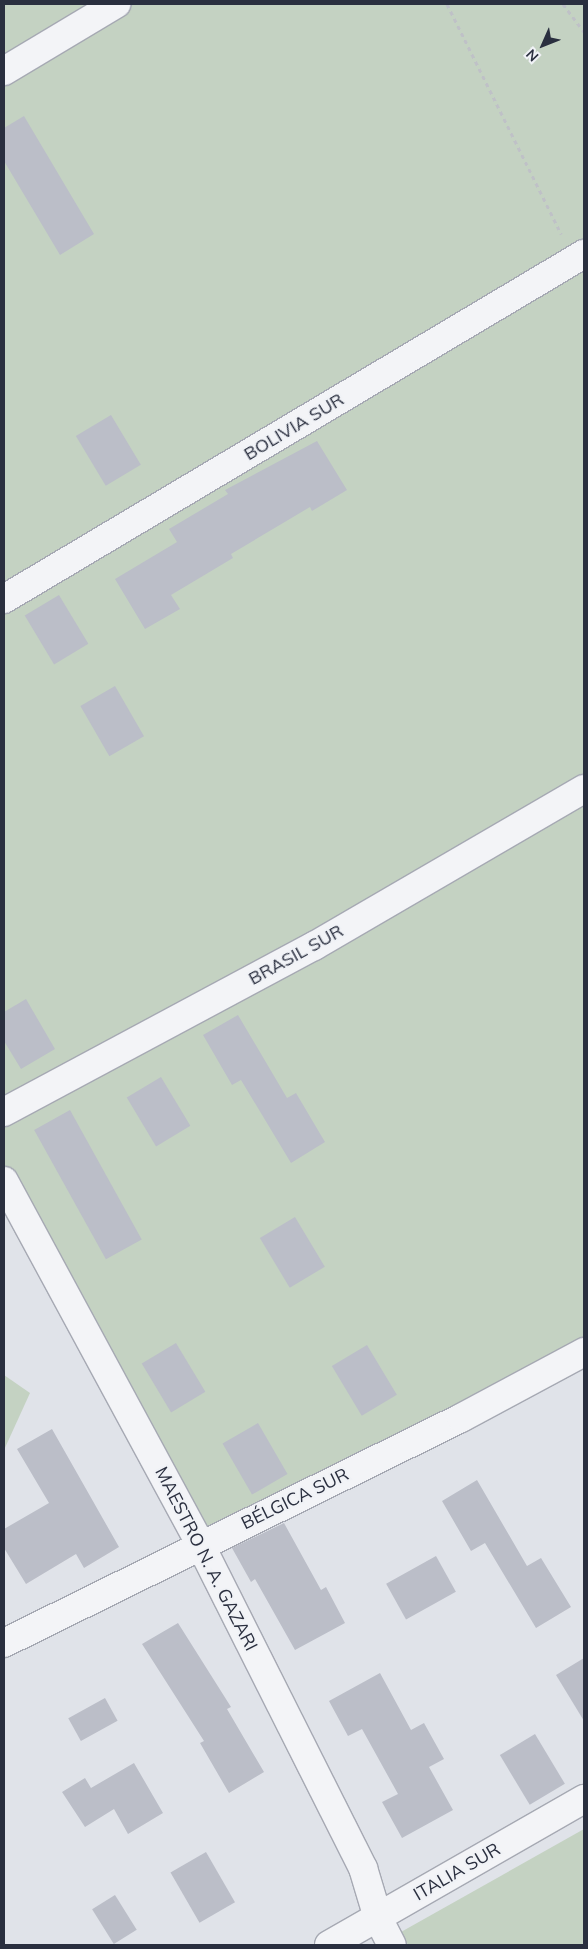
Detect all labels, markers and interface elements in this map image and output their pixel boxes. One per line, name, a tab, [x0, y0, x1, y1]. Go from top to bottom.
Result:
north arrow	[518, 20, 568, 70]
text: N	[522, 45, 542, 65]
street label: BOLIVIA SUR	[240, 389, 348, 465]
street label: BRASIL SUR	[245, 920, 347, 990]
street label: MAESTRO N. A. GAZARI	[150, 1463, 262, 1655]
street label: BÉLGICA SUR	[238, 1464, 352, 1534]
street label: ITALIA SUR	[410, 1838, 504, 1906]

